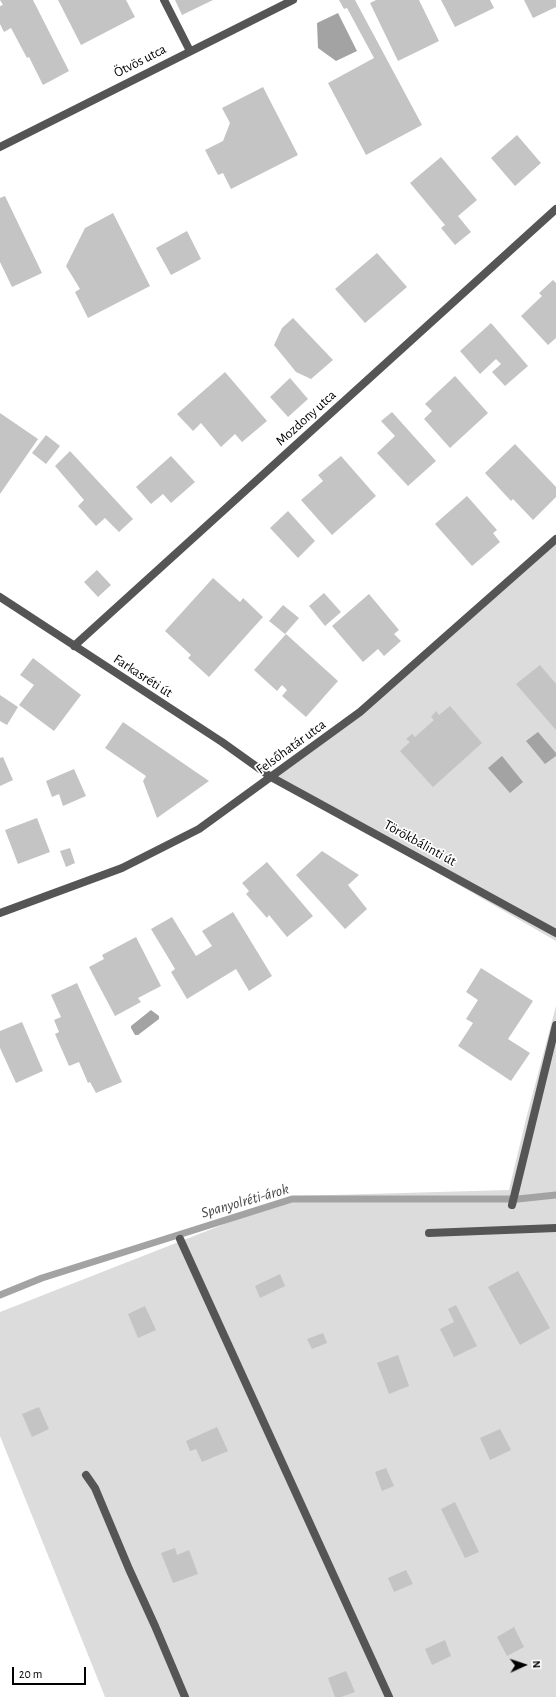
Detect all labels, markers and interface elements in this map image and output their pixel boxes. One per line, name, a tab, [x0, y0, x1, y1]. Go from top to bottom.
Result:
street label: Ötvös utca	[111, 41, 169, 81]
street label: Mozdony utca	[272, 387, 340, 449]
street label: Farkasréti út	[110, 651, 176, 701]
street label: Felsőhatár utca	[253, 716, 329, 778]
street label: Törökbálinti út	[381, 816, 459, 870]
water label: Spanyolréti-árok	[199, 1180, 291, 1222]
north arrow	[504, 1645, 544, 1685]
scale bar	[14, 1659, 88, 1685]
text: N	[531, 1660, 542, 1668]
text: 20 m	[19, 1668, 42, 1680]

